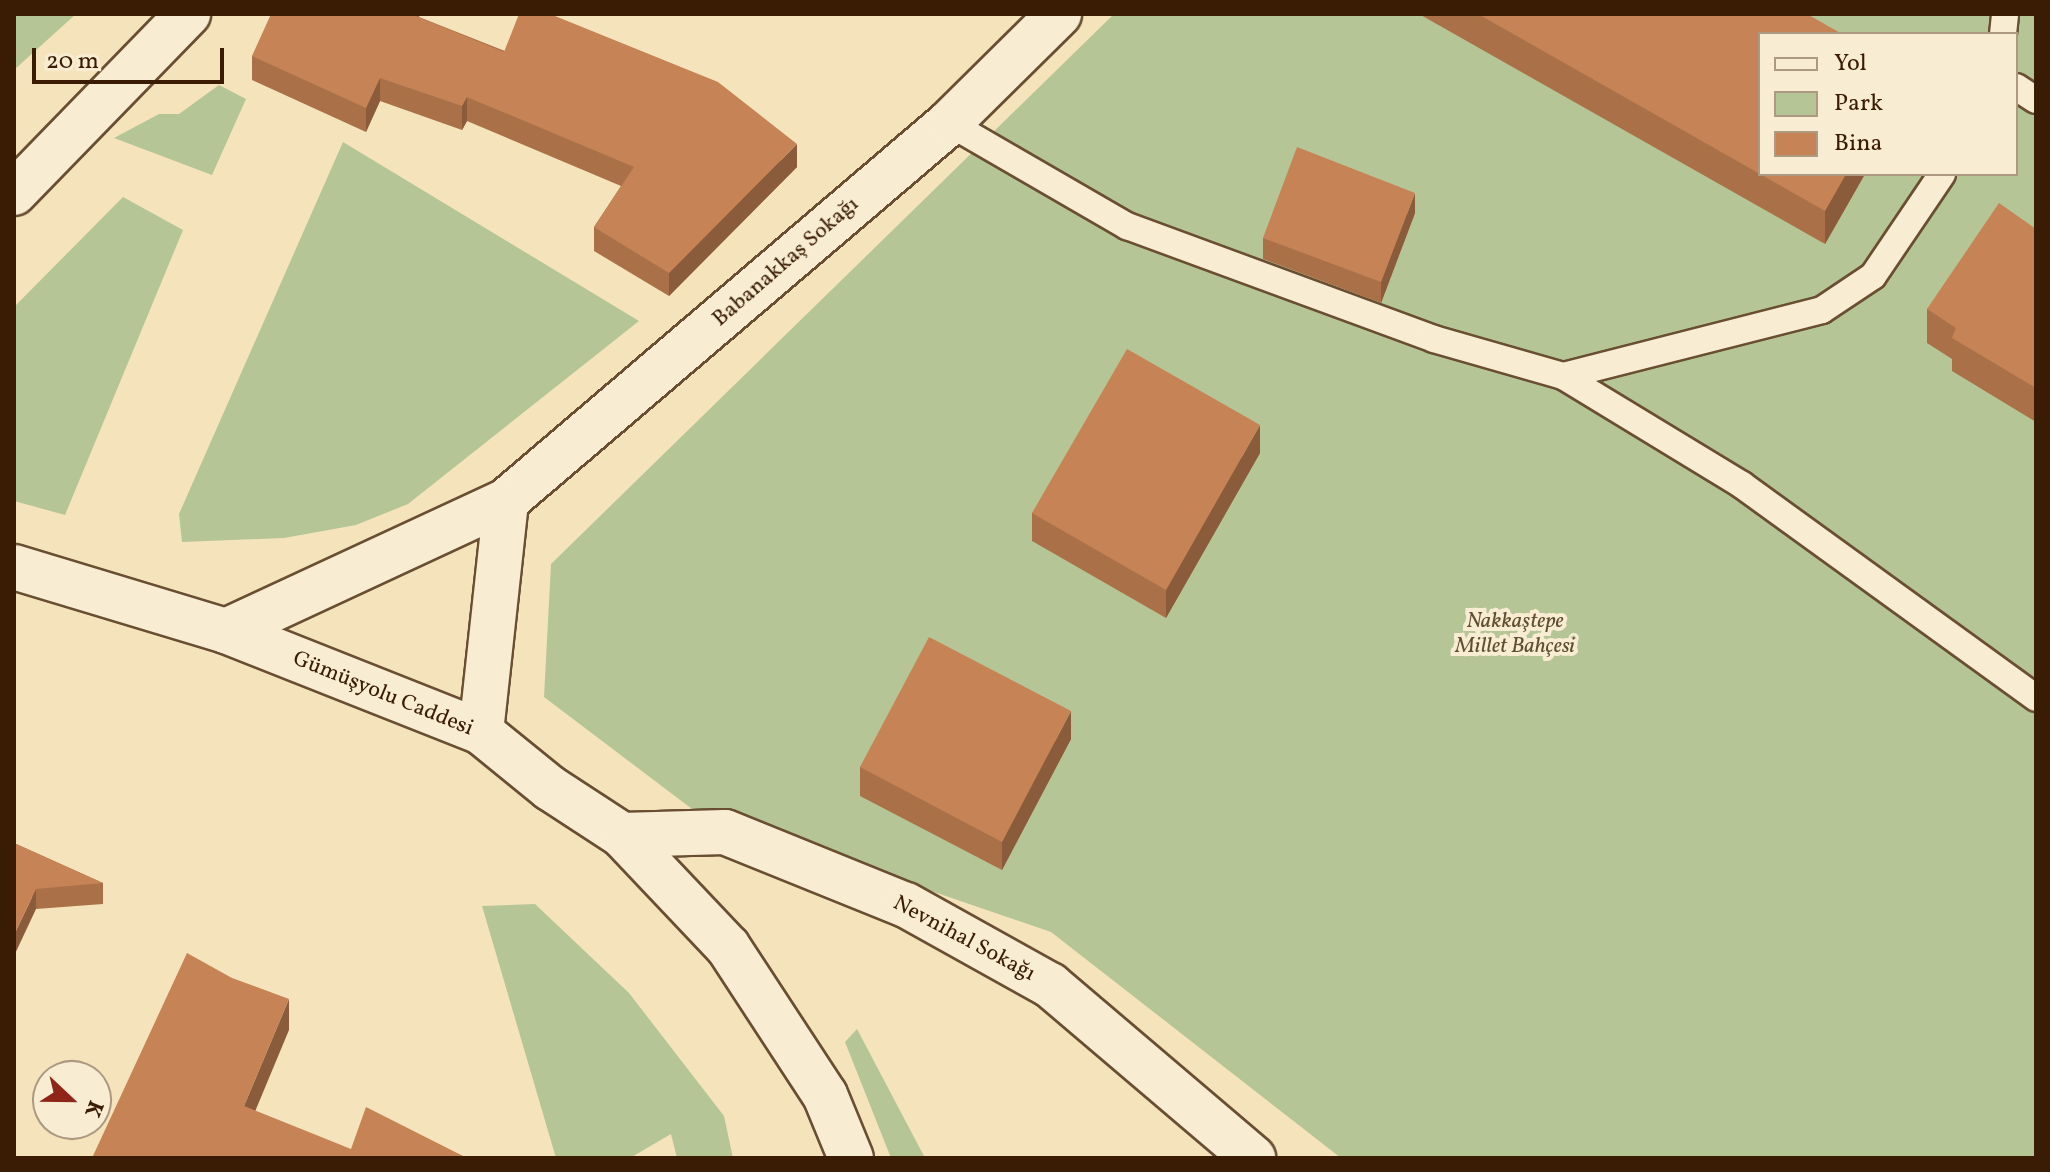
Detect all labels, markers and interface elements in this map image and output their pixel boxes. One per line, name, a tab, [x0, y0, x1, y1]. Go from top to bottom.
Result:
scale bar	[36, 32, 228, 82]
legend	[1758, 32, 2018, 176]
text: 20 m	[46, 45, 99, 79]
text: Yol	[1834, 47, 1867, 81]
text: Park	[1834, 87, 1883, 121]
text: Bina	[1834, 127, 1882, 161]
street label: Babanakkaş Sokağı	[708, 191, 864, 333]
park label: Nakkaştepe Millet Bahçesi	[1455, 608, 1575, 660]
street label: Gümüşyolu Caddesi	[289, 646, 477, 742]
street label: Nevnihal Sokağı	[888, 890, 1040, 988]
north arrow	[32, 1060, 112, 1140]
text: K	[76, 1095, 110, 1122]

